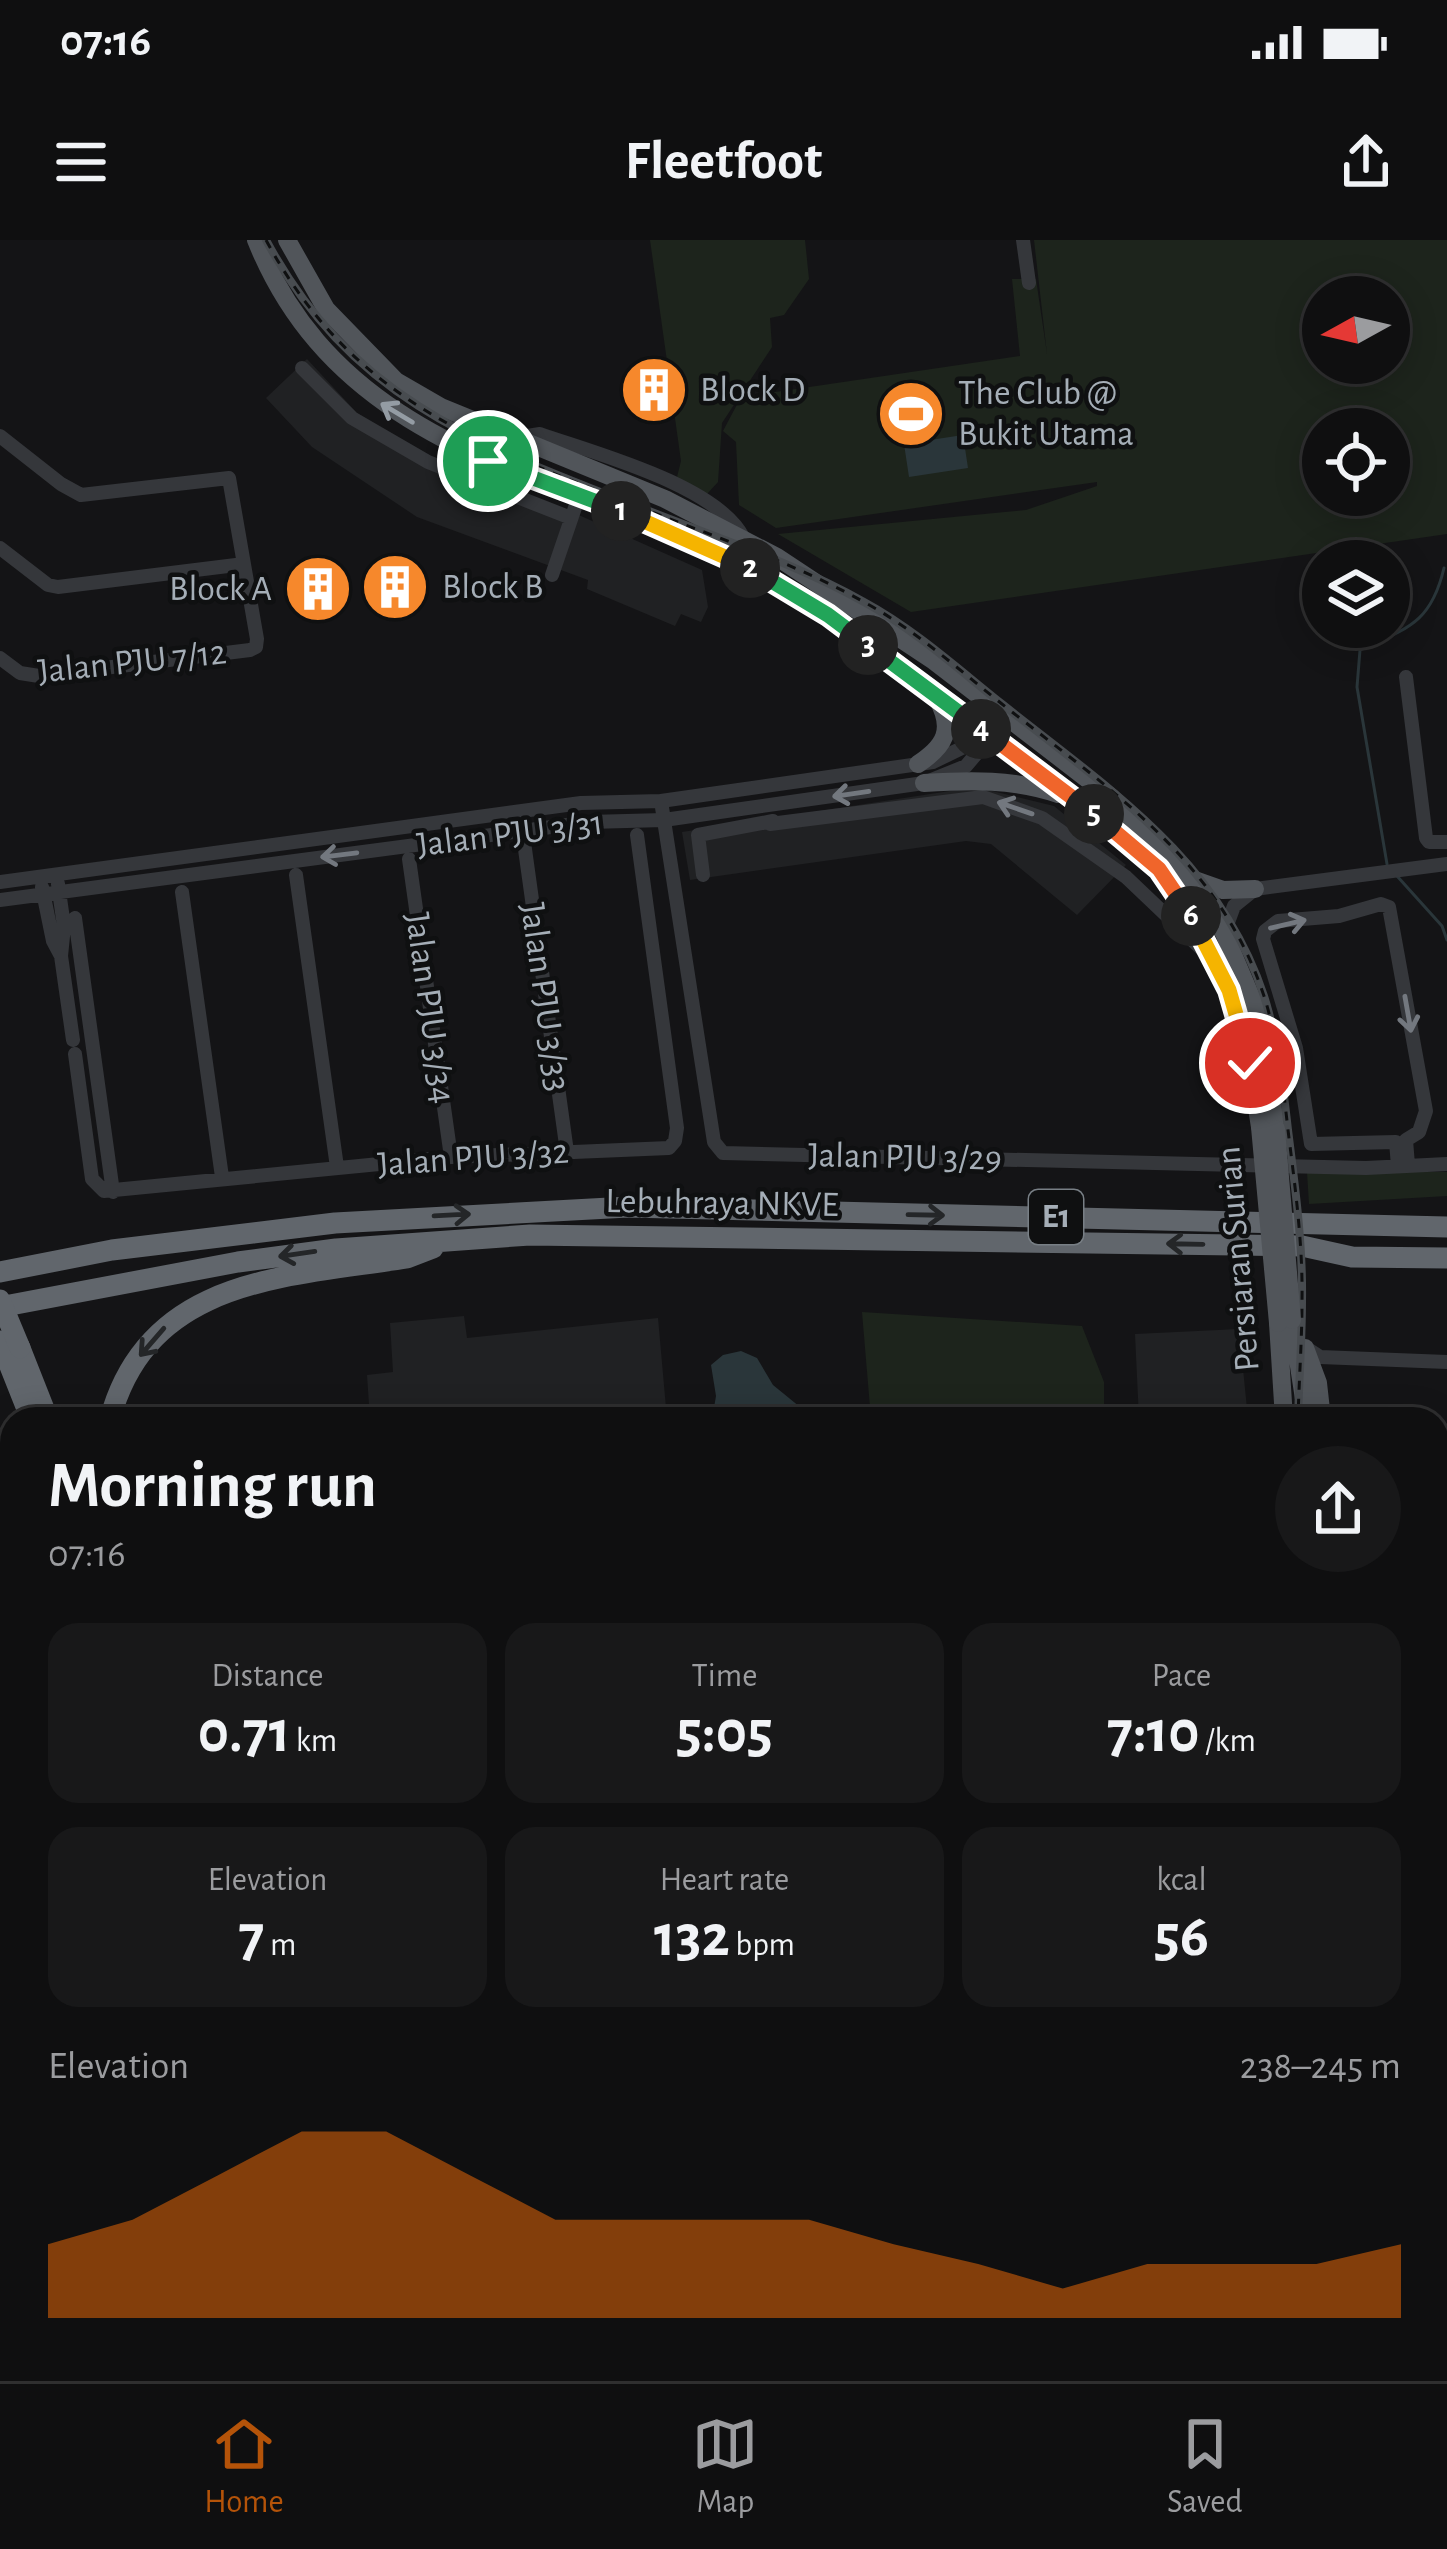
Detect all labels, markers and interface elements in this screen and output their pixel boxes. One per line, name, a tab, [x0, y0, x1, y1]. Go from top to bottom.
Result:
text: 07:16	[60, 19, 151, 64]
icon: menu	[48, 129, 114, 195]
icon: share	[1333, 129, 1399, 195]
text: Fleetfoot	[625, 135, 822, 189]
north arrow	[1302, 276, 1410, 384]
map controls	[1302, 276, 1410, 648]
building icon: Block D	[619, 355, 689, 425]
place label: Block D	[700, 372, 805, 408]
place label: The Club @ Bukit Utama	[958, 375, 1134, 452]
sports icon: The Club @ Bukit Utama	[876, 379, 946, 449]
one-way arrow	[381, 401, 415, 425]
button: locate	[1302, 408, 1410, 516]
pin	[437, 410, 539, 512]
icon: arrive	[455, 428, 521, 494]
pin: 1	[591, 481, 651, 541]
text: 1	[615, 494, 627, 527]
pin: 2	[720, 538, 780, 598]
button: layers	[1302, 540, 1410, 648]
text: 2	[742, 551, 758, 584]
building icon: Block B	[360, 552, 430, 622]
building icon: Block A	[283, 554, 353, 624]
place label: Block B	[442, 569, 543, 605]
place label: Block A	[169, 571, 272, 607]
pin: 3	[838, 615, 898, 675]
text: 3	[861, 628, 875, 661]
street label: Jalan PJU 7/12	[36, 634, 228, 690]
pin: 4	[951, 699, 1011, 759]
text: 4	[973, 712, 989, 745]
one-way arrow	[832, 783, 871, 806]
pin: 5	[1064, 784, 1124, 844]
one-way arrow	[998, 796, 1035, 817]
text: 5	[1087, 797, 1101, 830]
street label: Jalan PJU 3/31	[415, 805, 605, 863]
one-way arrow	[320, 844, 359, 867]
pin: 6	[1161, 886, 1221, 946]
text: 6	[1183, 899, 1199, 932]
street label: Jalan PJU 3/33	[514, 900, 576, 1094]
street label: Jalan PJU 3/34	[399, 910, 461, 1106]
one-way arrow	[1269, 912, 1307, 934]
one-way arrow	[1398, 993, 1420, 1032]
pin	[1199, 1012, 1301, 1114]
icon: check	[1217, 1030, 1283, 1096]
street label: Jalan PJU 3/32	[376, 1133, 570, 1183]
street label: Jalan PJU 3/29	[808, 1137, 1002, 1177]
street label: Persiaran Surian	[1210, 1145, 1266, 1373]
street label: Lebuhraya NKVE	[605, 1183, 839, 1223]
road number: E1	[1029, 1190, 1083, 1244]
one-way arrow	[432, 1203, 471, 1226]
one-way arrow	[906, 1203, 945, 1226]
one-way arrow	[1166, 1233, 1205, 1255]
one-way arrow	[278, 1243, 317, 1266]
one-way arrow	[139, 1326, 167, 1357]
button: share	[1275, 1446, 1401, 1572]
text: Morning run	[48, 1453, 377, 1519]
text: 07:16	[48, 1535, 126, 1574]
text: Distance	[212, 1660, 323, 1693]
text: Time	[692, 1660, 757, 1693]
text: Pace	[1152, 1660, 1211, 1693]
text: 0.71	[198, 1703, 290, 1763]
text: 5:05	[676, 1703, 773, 1763]
text: 7:10	[1107, 1703, 1200, 1763]
text: km	[290, 1725, 337, 1758]
text: /km	[1200, 1725, 1256, 1758]
text: Elevation	[208, 1864, 327, 1897]
text: Heart rate	[660, 1864, 789, 1897]
text: kcal	[1156, 1864, 1207, 1897]
text: 7	[239, 1907, 265, 1967]
text: 132	[654, 1907, 730, 1967]
text: 56	[1154, 1907, 1209, 1967]
text: m	[265, 1929, 296, 1962]
text: bpm	[730, 1929, 795, 1962]
text: Elevation	[48, 2047, 189, 2086]
text: 238–245 m	[1240, 2047, 1401, 2086]
tab: Home	[204, 2411, 284, 2523]
tab: Map	[692, 2411, 758, 2523]
tab: Saved	[1167, 2411, 1243, 2523]

